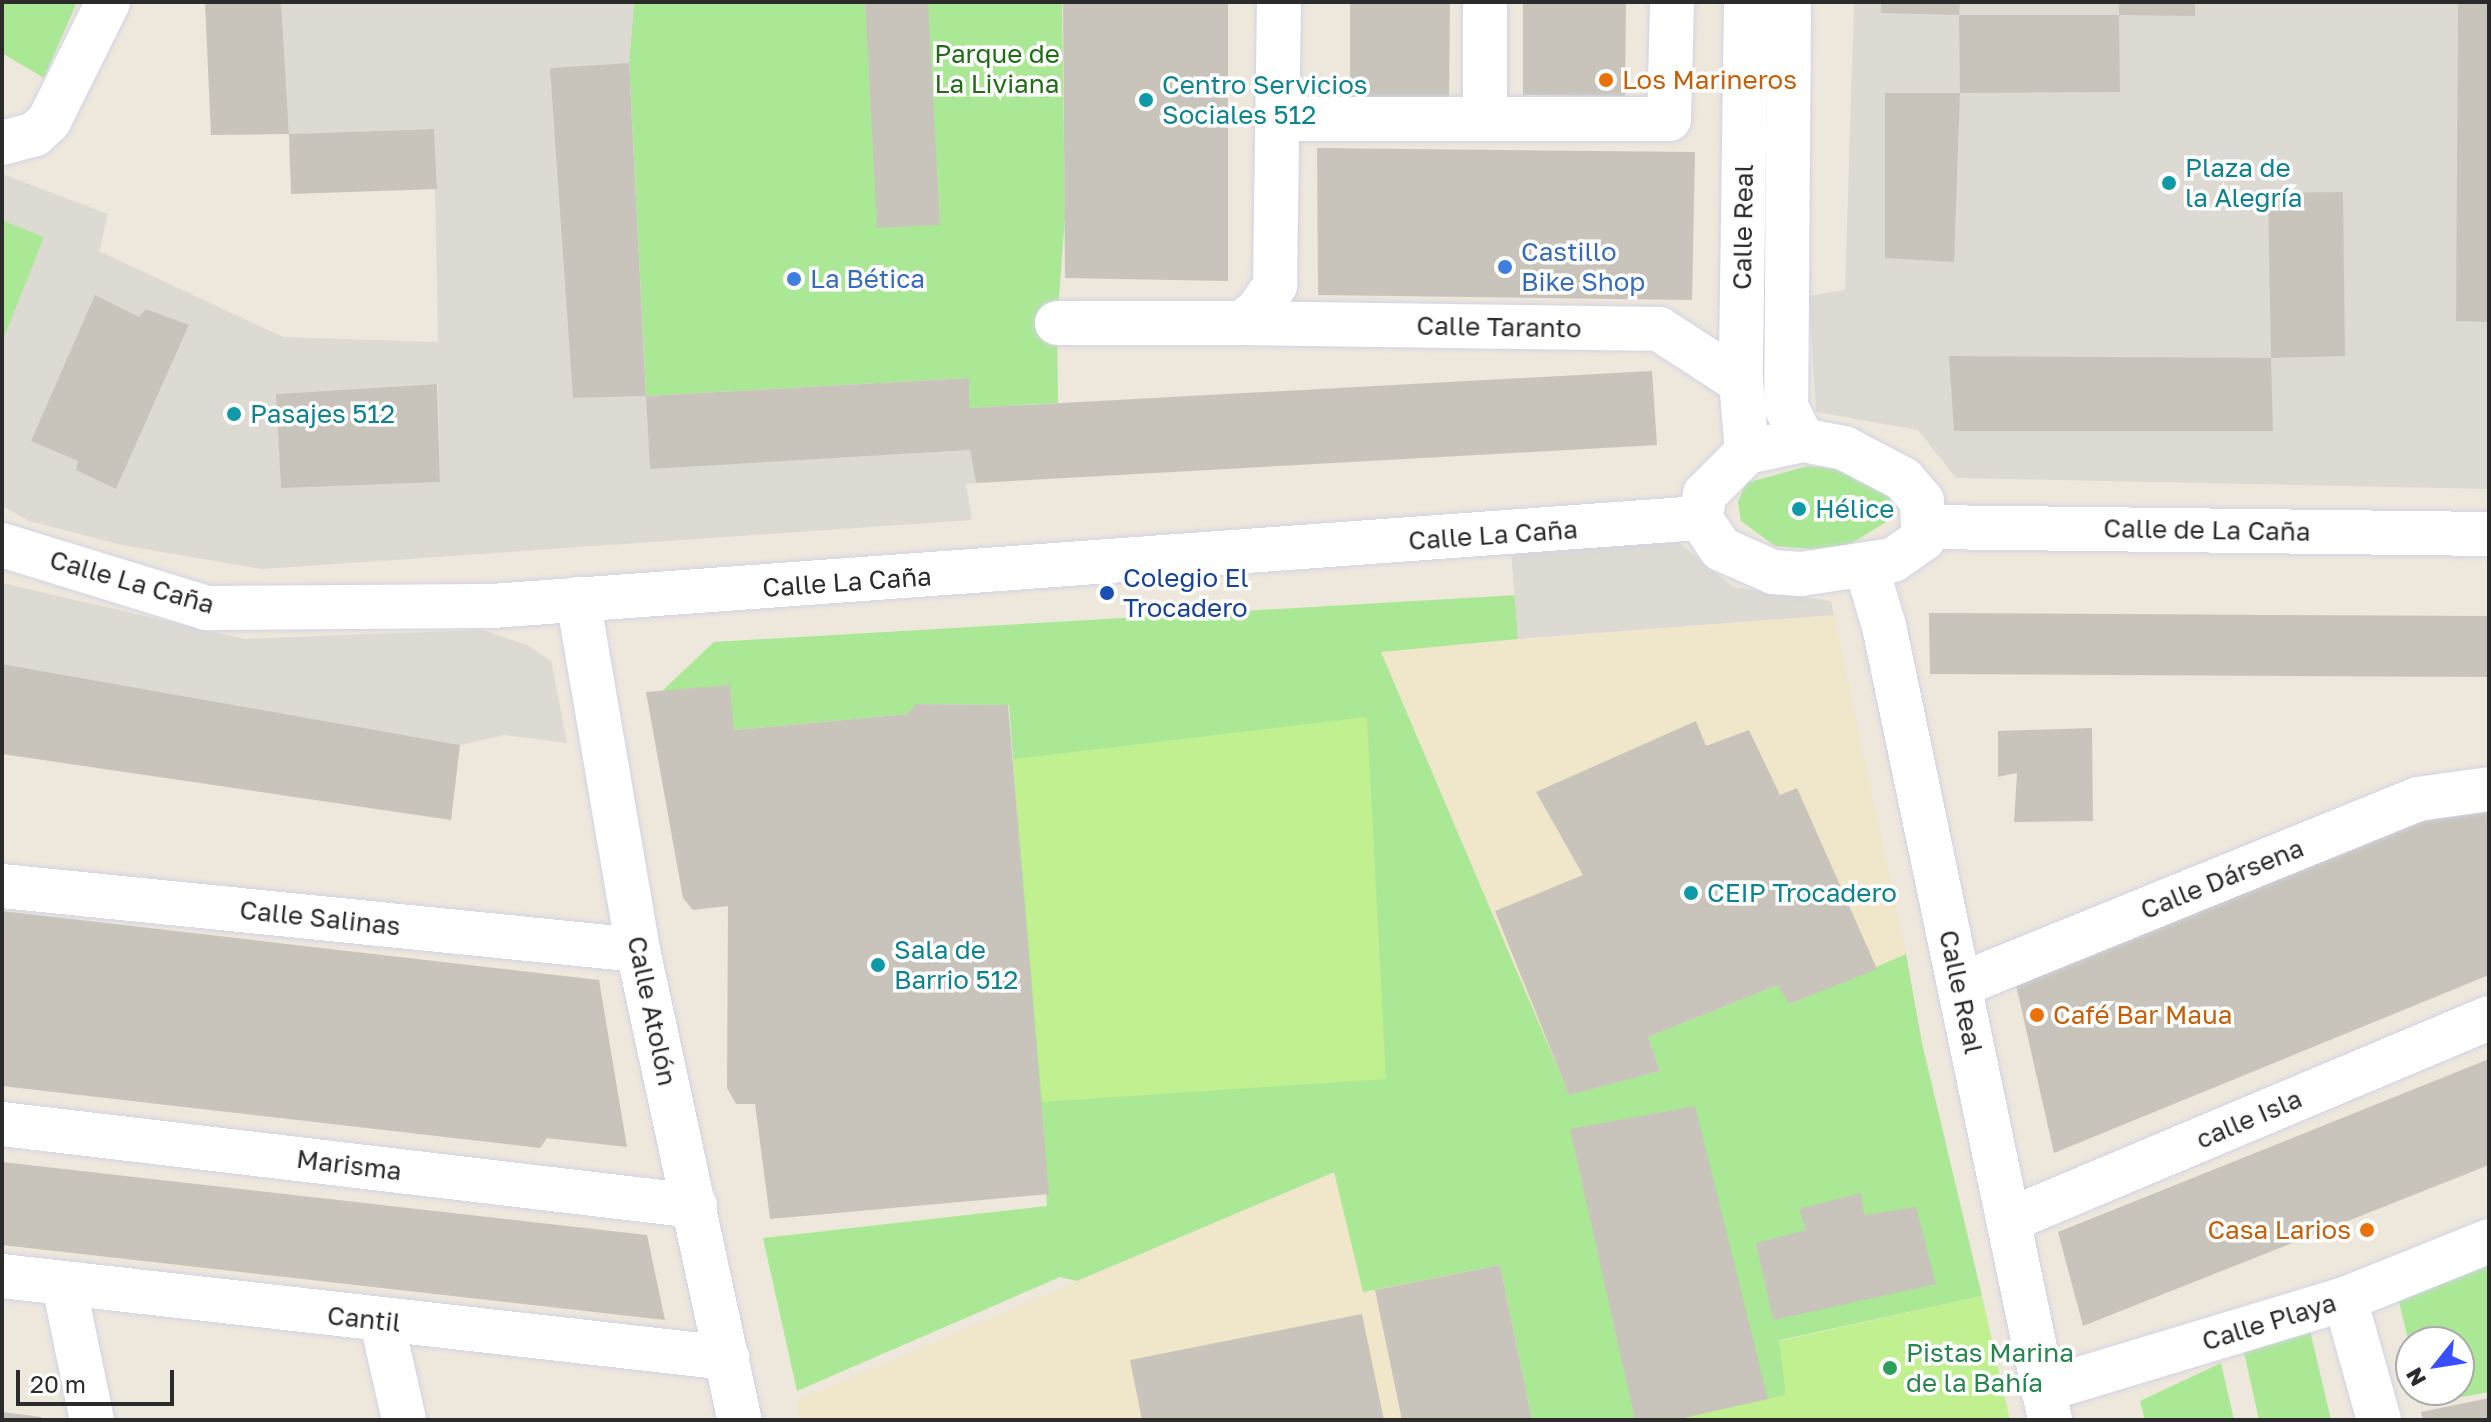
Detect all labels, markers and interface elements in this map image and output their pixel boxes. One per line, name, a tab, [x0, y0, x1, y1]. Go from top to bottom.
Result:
park label: Parque de La Liviana	[934, 38, 1060, 100]
place label: Los Marineros	[1622, 64, 1797, 96]
place label: Centro Servicios Sociales 512	[1162, 69, 1368, 130]
marker: Los Marineros	[1597, 71, 1615, 89]
marker: Centro Servicios Sociales 512	[1137, 91, 1155, 109]
place label: Plaza de la Alegría	[2185, 152, 2302, 214]
street label: Calle Real	[1726, 164, 1760, 290]
marker: Plaza de la Alegría	[2160, 174, 2178, 192]
place label: Castillo Bike Shop	[1521, 236, 1645, 298]
marker: Castillo Bike Shop	[1496, 258, 1514, 276]
place label: La Bética	[810, 263, 925, 295]
marker: La Bética	[785, 270, 803, 288]
street label: Calle Taranto	[1416, 310, 1582, 344]
place label: Pasajes 512	[250, 398, 395, 430]
marker: Pasajes 512	[225, 405, 243, 423]
place label: Hélice	[1815, 493, 1894, 525]
marker: Hélice	[1790, 500, 1808, 518]
street label: Calle de La Caña	[2103, 513, 2311, 547]
street label: Calle La Caña	[1407, 514, 1579, 556]
street label: Calle La Caña	[46, 544, 218, 620]
street label: Calle La Caña	[761, 561, 933, 603]
place label: Colegio El Trocadero	[1123, 562, 1249, 624]
marker: Colegio El Trocadero	[1098, 584, 1116, 602]
street label: Calle Dársena	[2136, 832, 2308, 926]
place label: CEIP Trocadero	[1707, 877, 1897, 909]
marker: CEIP Trocadero	[1682, 884, 1700, 902]
street label: Calle Salinas	[238, 894, 402, 942]
street label: Calle Real	[1933, 927, 1989, 1057]
street label: Calle Atolón	[621, 933, 683, 1089]
place label: Sala de Barrio 512	[894, 934, 1018, 996]
marker: Sala de Barrio 512	[869, 956, 887, 974]
place label: Café Bar Maua	[2053, 999, 2232, 1031]
marker: Café Bar Maua	[2028, 1006, 2046, 1024]
street label: calle Isla	[2191, 1083, 2307, 1155]
street label: Marisma	[295, 1143, 403, 1187]
place label: Casa Larios	[2207, 1214, 2351, 1246]
marker: Casa Larios	[2358, 1221, 2376, 1239]
street label: Calle Playa	[2198, 1287, 2340, 1357]
street label: Cantil	[326, 1300, 402, 1338]
north arrow	[2395, 1326, 2475, 1406]
place label: Pistas Marina de la Bahía	[1906, 1337, 2074, 1398]
scale bar	[20, 1354, 178, 1404]
marker: Pistas Marina de la Bahía	[1881, 1359, 1899, 1377]
text: N	[2400, 1363, 2431, 1391]
text: 20 m	[30, 1369, 86, 1398]

